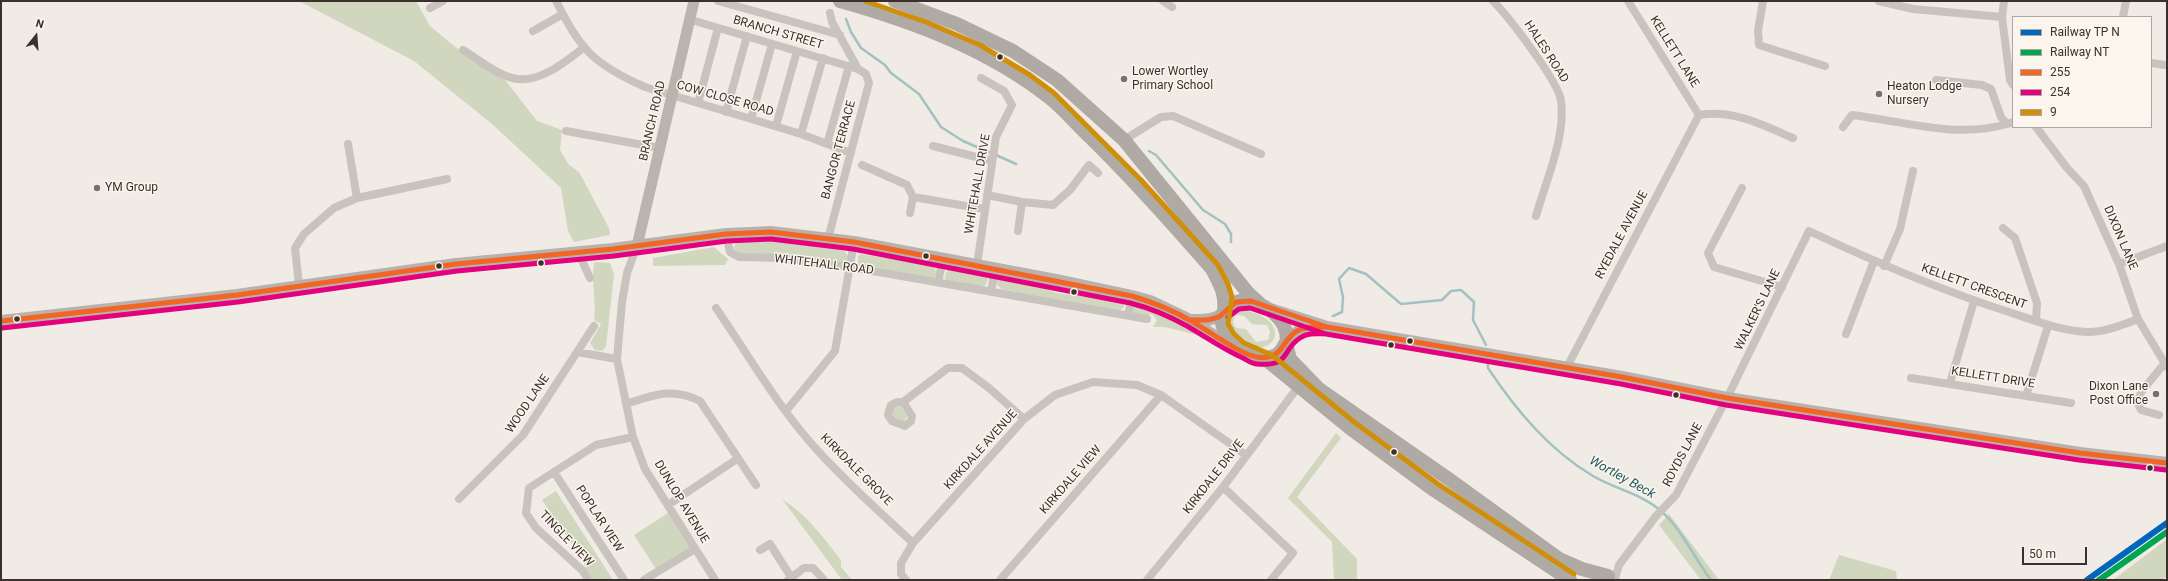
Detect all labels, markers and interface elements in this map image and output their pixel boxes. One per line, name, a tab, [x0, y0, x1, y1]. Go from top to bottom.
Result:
street label: BRANCH STREET	[731, 13, 825, 53]
street label: KELLETT LANE	[1646, 14, 1702, 90]
north arrow	[16, 16, 56, 56]
legend	[2012, 16, 2152, 128]
text: N	[34, 17, 45, 31]
street label: HALES ROAD	[1521, 18, 1571, 86]
text: Railway TP N	[2050, 25, 2120, 39]
text: Railway NT	[2050, 45, 2109, 59]
unlabelled marker	[995, 52, 1005, 62]
place label: Lower Wortley Primary School	[1132, 65, 1213, 93]
text: 255	[2050, 65, 2070, 79]
marker: Lower Wortley Primary School	[1119, 74, 1129, 84]
street label: COW CLOSE ROAD	[675, 78, 775, 120]
street label: BRANCH ROAD	[637, 80, 669, 162]
place label: Heaton Lodge Nursery	[1887, 80, 1962, 108]
text: 254	[2050, 85, 2070, 99]
marker: Heaton Lodge Nursery	[1874, 89, 1884, 99]
street label: BANGOR TERRACE	[819, 99, 859, 201]
text: 9	[2050, 105, 2057, 119]
street label: WHITEHALL DRIVE	[962, 133, 994, 235]
place label: YM Group	[105, 181, 158, 195]
marker: YM Group	[92, 183, 102, 193]
street label: RYEDALE AVENUE	[1593, 188, 1651, 282]
street label: DIXON LANE	[2100, 204, 2140, 272]
unlabelled marker	[921, 251, 931, 261]
street label: WHITEHALL ROAD	[774, 252, 874, 278]
unlabelled marker	[536, 258, 546, 268]
unlabelled marker	[434, 261, 444, 271]
street label: KELLETT CRESCENT	[1919, 261, 2029, 313]
street label: WALKER'S LANE	[1732, 267, 1784, 353]
unlabelled marker	[1069, 287, 1079, 297]
unlabelled marker	[12, 314, 22, 324]
unlabelled marker	[1405, 336, 1415, 346]
unlabelled marker	[1386, 340, 1396, 350]
street label: KELLETT DRIVE	[1950, 364, 2036, 392]
street label: WOOD LANE	[503, 372, 553, 436]
place label: Dixon Lane Post Office	[2089, 380, 2148, 408]
marker: Dixon Lane Post Office	[2151, 389, 2161, 399]
unlabelled marker	[1671, 390, 1681, 400]
street label: KIRKDALE AVENUE	[941, 407, 1021, 493]
street label: ROYDS LANE	[1660, 421, 1706, 489]
street label: KIRKDALE GROVE	[817, 431, 895, 509]
street label: KIRKDALE DRIVE	[1180, 437, 1248, 517]
street label: KIRKDALE VIEW	[1037, 443, 1105, 517]
unlabelled marker	[1389, 447, 1399, 457]
water label: Wortley Beck	[1586, 453, 1658, 503]
street label: DUNLOP AVENUE	[651, 458, 711, 546]
unlabelled marker	[2145, 463, 2155, 473]
street label: POPLAR VIEW	[572, 483, 626, 555]
street label: TINGLE VIEW	[536, 508, 596, 570]
scale bar	[2024, 539, 2089, 565]
text: 50 m	[2029, 547, 2056, 561]

